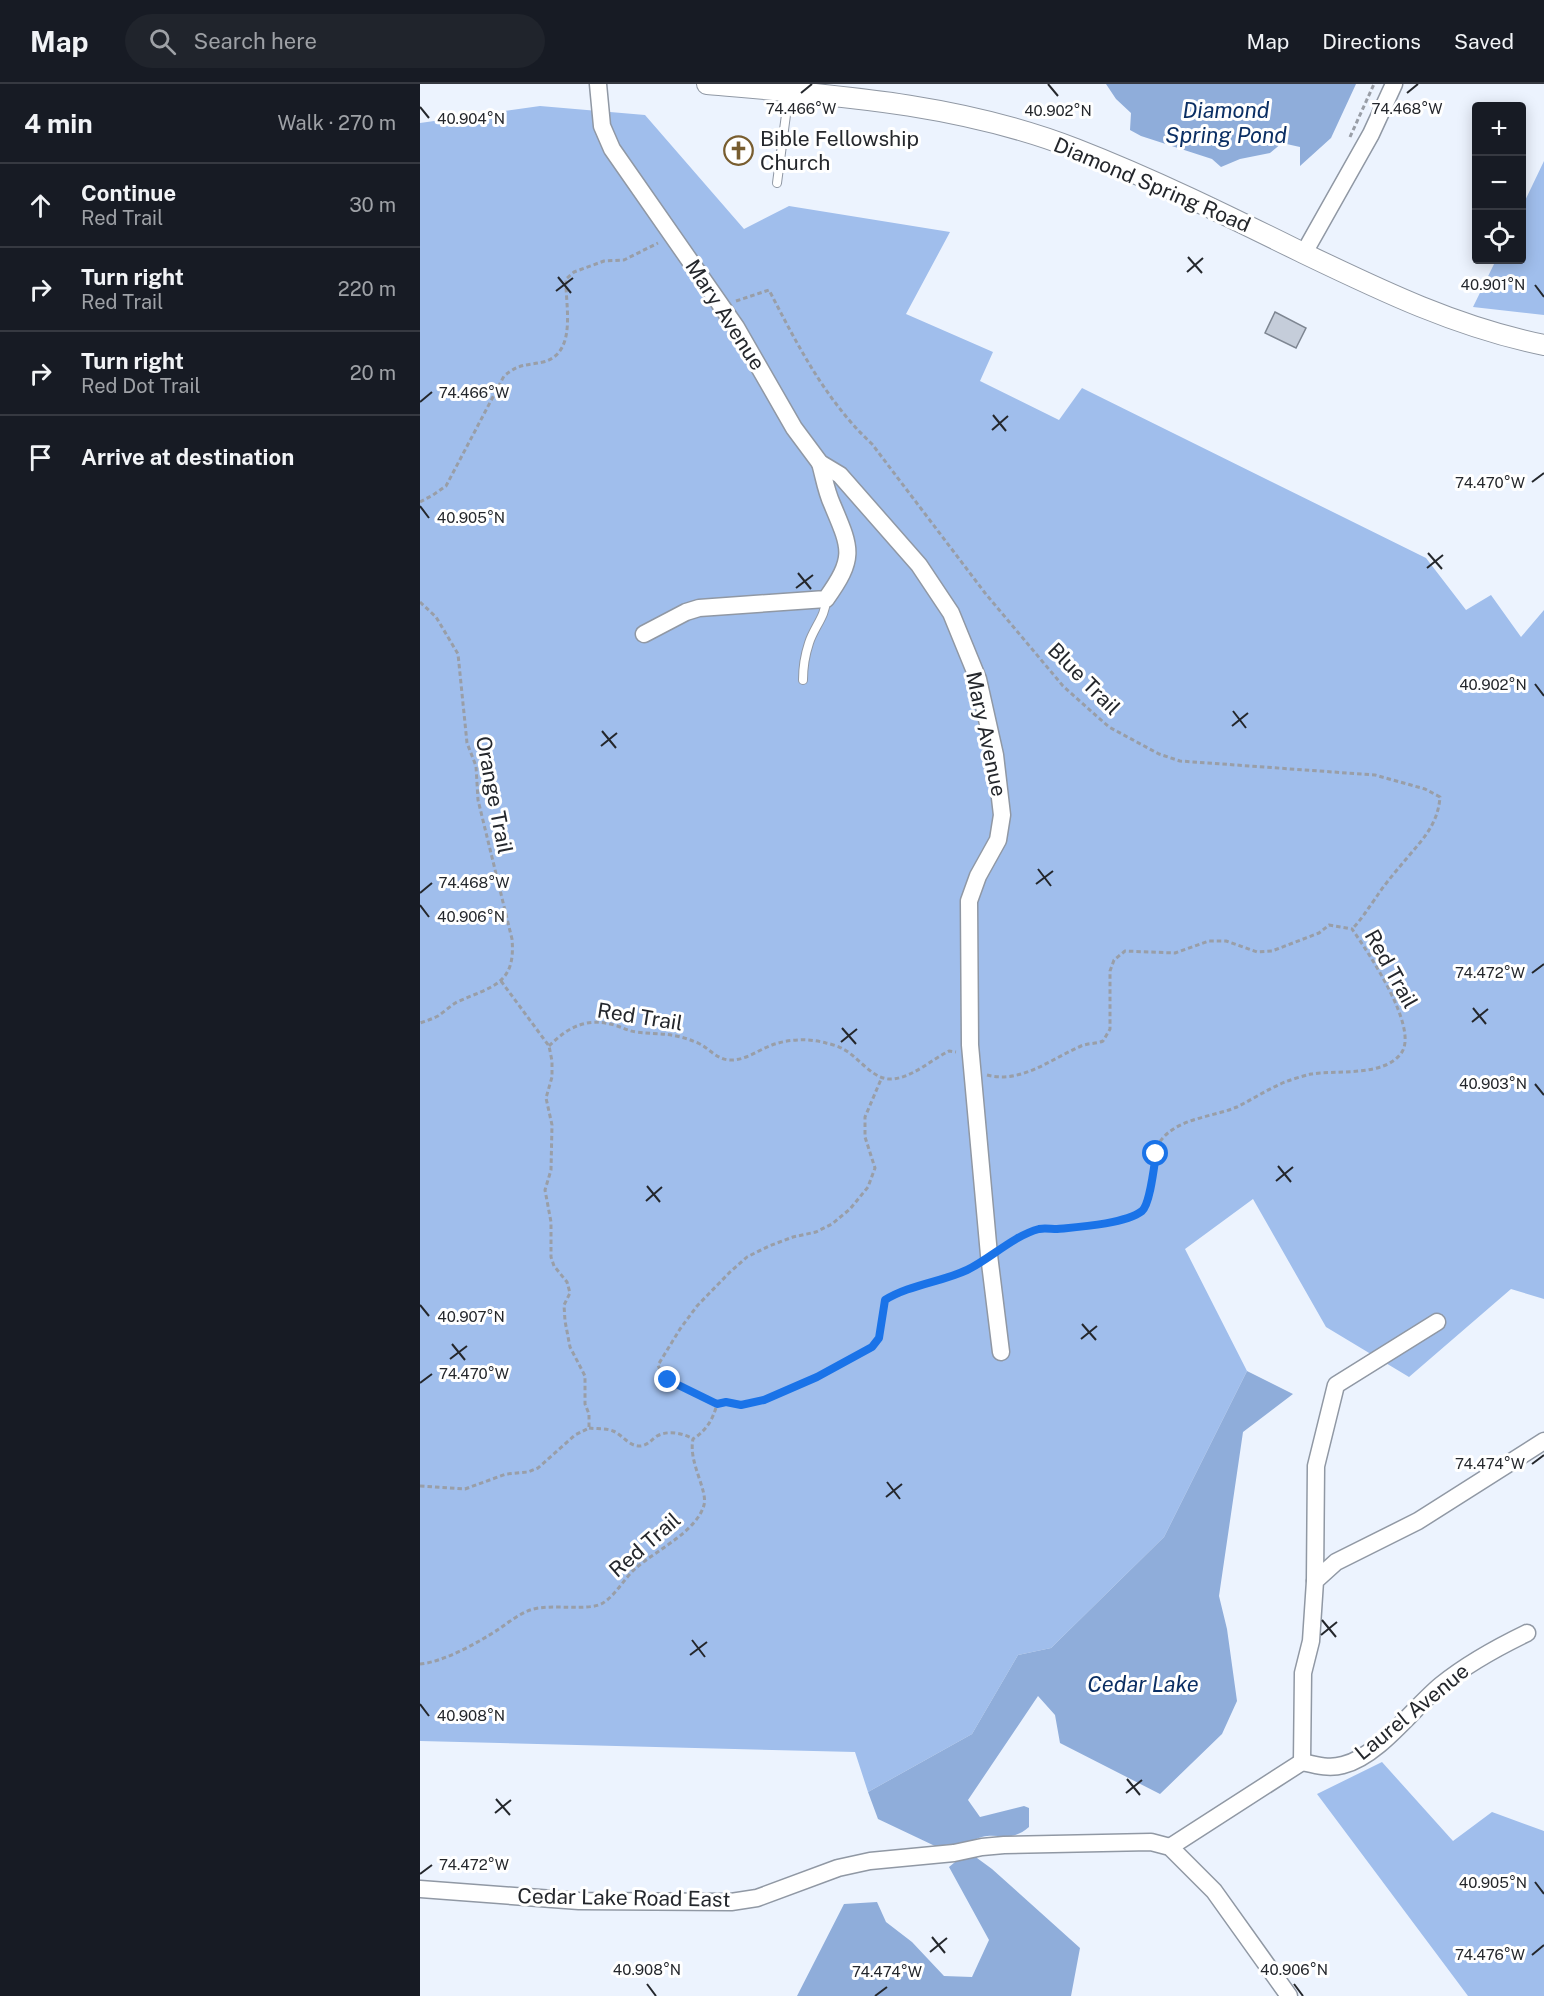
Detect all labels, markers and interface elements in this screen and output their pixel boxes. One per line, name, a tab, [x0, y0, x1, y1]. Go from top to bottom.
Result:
search box	[125, 14, 545, 68]
text: Map	[30, 25, 89, 58]
icon: search	[146, 25, 179, 58]
text: Search here	[194, 28, 317, 54]
text: Map	[1247, 29, 1289, 54]
text: Directions	[1322, 29, 1421, 54]
text: Saved	[1454, 29, 1514, 54]
water label: Diamond Spring Pond	[1165, 97, 1287, 148]
text: 74.466°W	[766, 100, 836, 117]
text: 74.468°W	[1372, 100, 1442, 117]
text: 40.902°N	[1024, 102, 1092, 119]
map controls	[1472, 102, 1526, 264]
button: +	[1472, 102, 1526, 156]
text: 4 min	[24, 108, 93, 139]
text: 40.904°N	[437, 110, 505, 127]
text: Walk · 270 m	[277, 111, 396, 135]
place label: Bible Fellowship Church	[760, 126, 919, 175]
street label: Diamond Spring Road	[1050, 132, 1254, 237]
church icon: Bible Fellowship Church	[723, 135, 755, 167]
button: −	[1472, 156, 1526, 210]
text: Continue	[81, 180, 176, 206]
icon: ahead	[24, 189, 57, 222]
text: 30 m	[349, 193, 396, 217]
text: Red Trail	[81, 206, 163, 230]
button: locate	[1472, 210, 1526, 264]
street label: Mary Avenue	[680, 255, 770, 375]
text: Turn right	[81, 264, 184, 290]
icon: right	[24, 273, 57, 306]
text: 40.901°N	[1461, 276, 1525, 293]
text: 220 m	[338, 277, 396, 301]
text: Red Trail	[81, 290, 163, 314]
text: Turn right	[81, 348, 184, 374]
icon: right	[24, 357, 57, 390]
text: 20 m	[350, 361, 396, 385]
text: Red Dot Trail	[81, 374, 201, 398]
text: 74.466°W	[439, 384, 509, 401]
icon: arrive	[24, 441, 57, 474]
text: Arrive at destination	[81, 444, 294, 470]
text: 74.470°W	[1455, 474, 1525, 491]
text: 40.905°N	[437, 509, 505, 526]
street label: Blue Trail	[1043, 637, 1126, 720]
street label: Mary Avenue	[961, 669, 1012, 799]
text: 40.902°N	[1459, 676, 1527, 693]
street label: Orange Trail	[471, 734, 518, 856]
text: 74.468°W	[439, 874, 509, 891]
text: 40.906°N	[437, 908, 505, 925]
street label: Red Trail	[1360, 925, 1423, 1013]
text: 74.472°W	[1455, 964, 1525, 981]
street label: Red Trail	[595, 997, 685, 1036]
text: 40.903°N	[1459, 1075, 1527, 1092]
route start	[1142, 1140, 1168, 1166]
text: 40.907°N	[437, 1308, 505, 1325]
text: 74.470°W	[439, 1365, 509, 1382]
route end	[654, 1366, 680, 1392]
text: 74.474°W	[1455, 1455, 1525, 1472]
street label: Red Trail	[604, 1507, 685, 1582]
street label: Laurel Avenue	[1350, 1658, 1474, 1765]
water label: Cedar Lake	[1087, 1671, 1199, 1697]
text: 40.908°N	[437, 1707, 505, 1724]
text: 74.472°W	[439, 1856, 509, 1873]
text: 40.905°N	[1459, 1874, 1527, 1891]
street label: Cedar Lake Road East	[517, 1883, 731, 1912]
text: 74.476°W	[1455, 1946, 1525, 1963]
text: 40.908°N	[613, 1961, 681, 1978]
text: 40.906°N	[1260, 1961, 1328, 1978]
text: 74.474°W	[852, 1963, 922, 1980]

